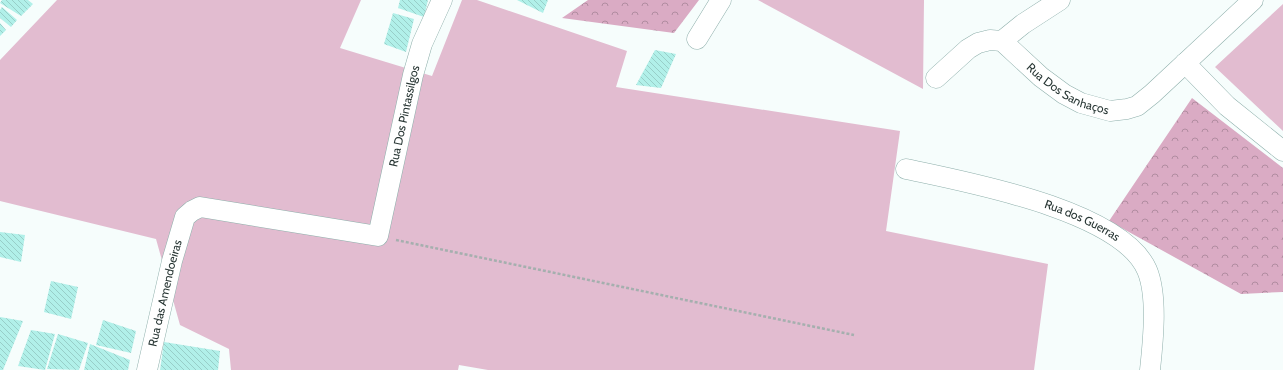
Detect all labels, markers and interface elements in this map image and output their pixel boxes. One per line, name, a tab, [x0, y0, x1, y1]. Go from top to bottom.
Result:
street label: Rua Dos Sanhaços	[1024, 60, 1111, 117]
street label: Rua Dos Pintassilgos	[385, 63, 422, 168]
street label: Rua dos Guerras	[1043, 196, 1123, 244]
street label: Rua das Amendoeiras	[145, 238, 185, 348]

